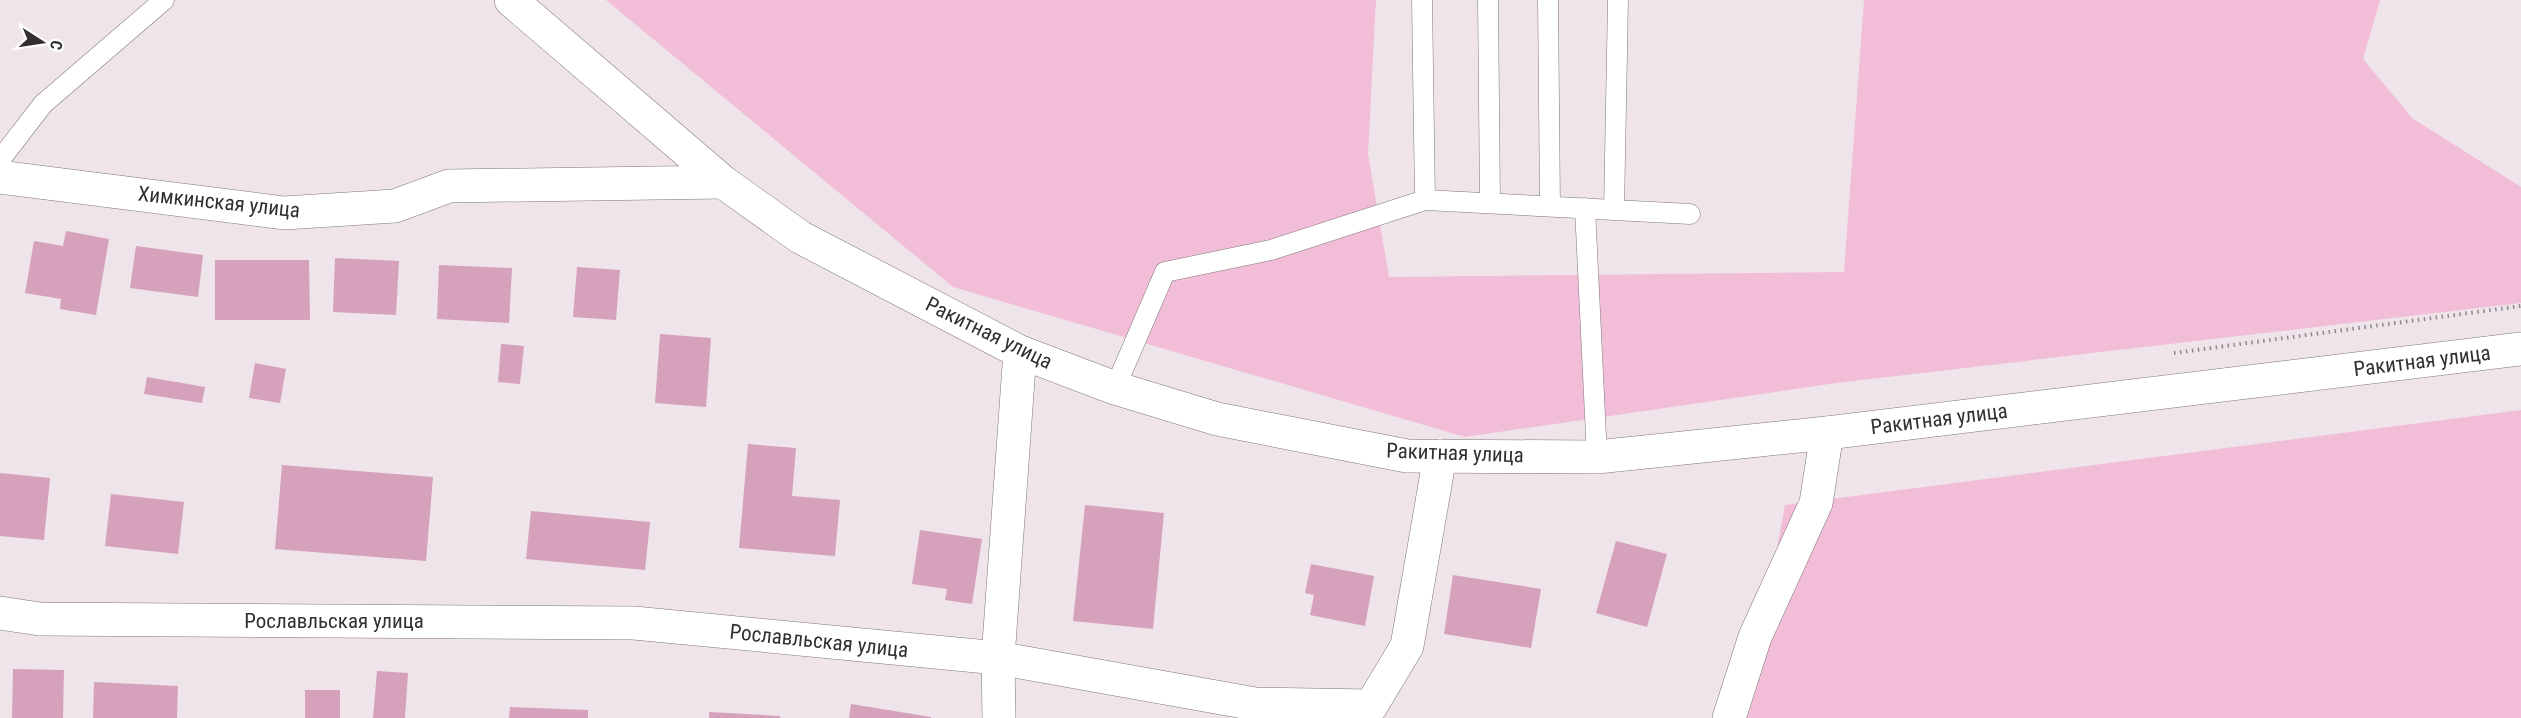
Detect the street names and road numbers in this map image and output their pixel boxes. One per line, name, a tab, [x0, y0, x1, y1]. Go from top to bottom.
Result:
street label: Химкинская улица	[137, 182, 301, 222]
street label: Ракитная улица	[922, 292, 1056, 374]
street label: Ракитная улица	[2352, 341, 2492, 381]
street label: Ракитная улица	[1869, 399, 2009, 439]
street label: Ракитная улица	[1386, 439, 1524, 467]
street label: Рославльская улица	[244, 609, 424, 633]
street label: Рославльская улица	[729, 620, 909, 662]

